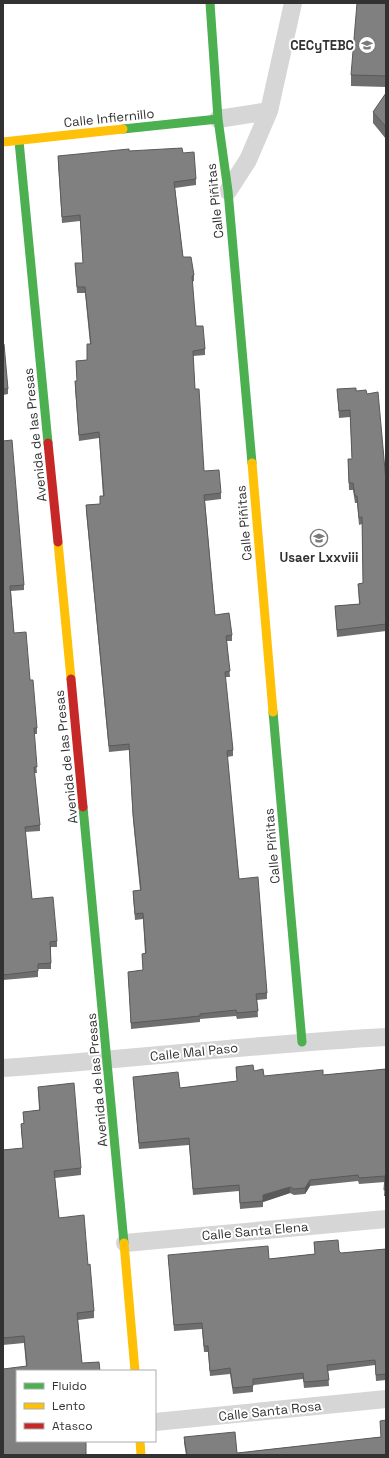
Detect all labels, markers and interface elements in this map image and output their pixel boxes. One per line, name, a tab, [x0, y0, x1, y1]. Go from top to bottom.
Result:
school or university icon: CECyTEBC	[357, 35, 377, 55]
place label: CECyTEBC	[290, 37, 354, 54]
street label: Calle Infiernillo	[63, 105, 155, 131]
street label: Calle Piñitas	[203, 162, 227, 239]
street label: Avenida de las Presas	[20, 367, 50, 503]
street label: Calle Piñitas	[232, 484, 256, 561]
school or university icon: Usaer Lxxviii	[309, 528, 329, 548]
place label: Usaer Lxxviii	[280, 549, 358, 566]
street label: Avenida de las Presas	[51, 689, 81, 825]
street label: Calle Piñitas	[260, 807, 284, 884]
street label: Avenida de las Presas	[83, 1012, 111, 1148]
street label: Calle Mal Paso	[149, 1039, 239, 1065]
street label: Calle Santa Elena	[201, 1218, 309, 1244]
legend	[16, 1370, 156, 1442]
text: Fluido	[52, 1378, 87, 1394]
street label: Calle Santa Rosa	[218, 1397, 323, 1425]
text: Lento	[52, 1398, 86, 1414]
text: Atasco	[52, 1418, 93, 1434]

